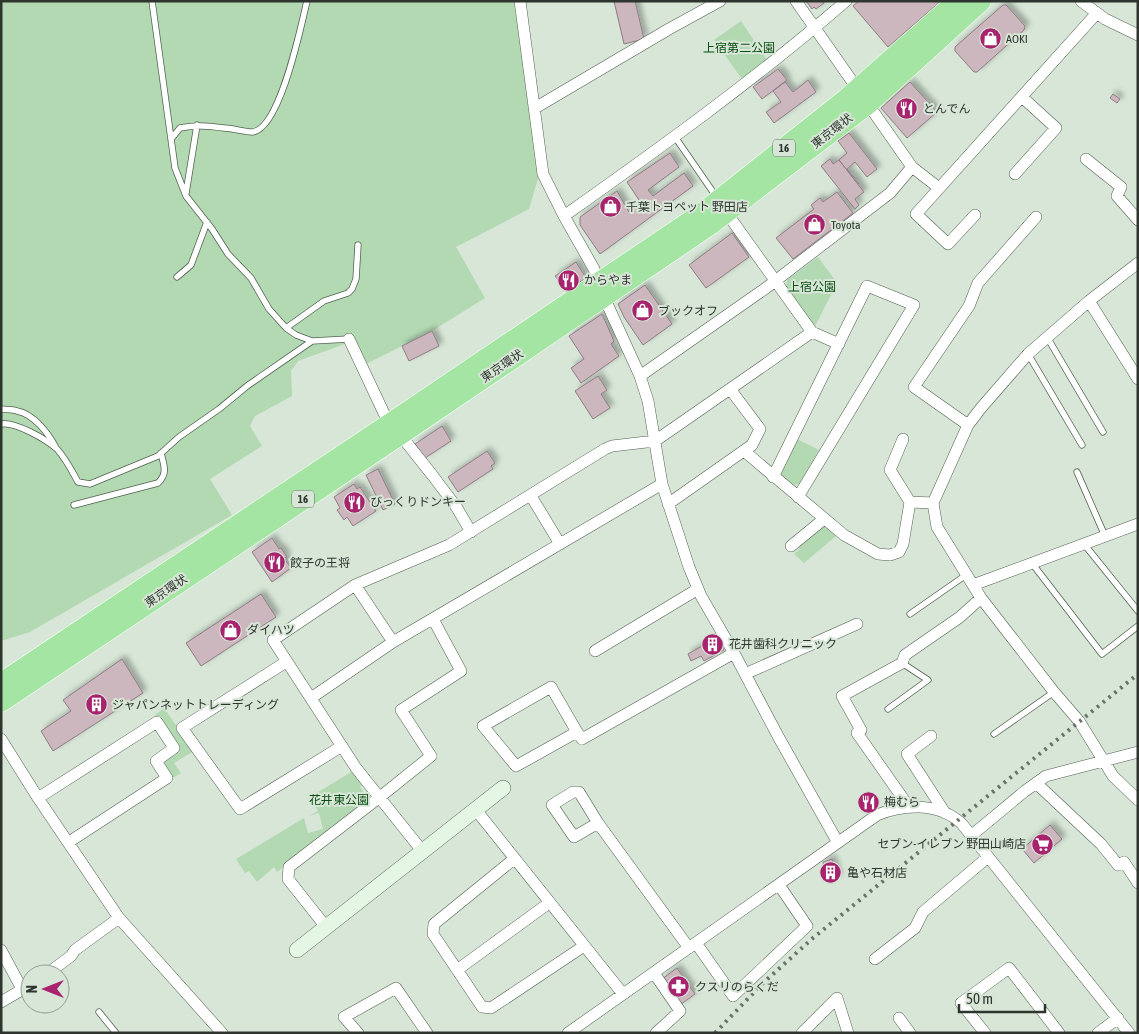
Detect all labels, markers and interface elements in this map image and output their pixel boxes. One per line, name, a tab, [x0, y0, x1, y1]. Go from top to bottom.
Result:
shop icon: AOKI	[978, 27, 1002, 51]
place label: AOKI	[1006, 32, 1028, 46]
park label: 上宿第二公園	[703, 41, 775, 55]
restaurant icon: とんでん	[895, 97, 919, 121]
place label: とんでん	[923, 102, 970, 116]
street label: 東京環状	[809, 111, 855, 151]
road number: 16	[773, 140, 795, 156]
shop icon: 千葉トヨペット 野田店	[598, 195, 622, 219]
place label: 千葉トヨペット 野田店	[626, 200, 748, 214]
shop icon: Toyota	[803, 213, 827, 237]
place label: Toyota	[831, 218, 861, 232]
restaurant icon: からやま	[556, 268, 580, 292]
place label: からやま	[584, 273, 632, 287]
park label: 上宿公園	[788, 280, 836, 294]
shop icon: ブックオフ	[630, 299, 654, 323]
place label: ブックオフ	[658, 304, 718, 318]
street label: 東京環状	[478, 347, 526, 385]
road number: 16	[292, 490, 314, 508]
restaurant icon: びっくりドンキー	[342, 490, 366, 514]
place label: びっくりドンキー	[370, 495, 466, 509]
restaurant icon: 餃子の王将	[262, 551, 286, 575]
place label: 餃子の王将	[290, 556, 350, 570]
street label: 東京環状	[142, 572, 190, 610]
shop icon: ダイハツ	[219, 618, 243, 642]
place label: ダイハツ	[247, 623, 295, 637]
building icon: 花井歯科クリニック	[701, 632, 725, 656]
place label: 花井歯科クリニック	[729, 637, 837, 651]
building icon: ジャパンネットトレーディング	[84, 693, 108, 717]
place label: ジャパンネットトレーディング	[112, 698, 279, 712]
restaurant icon: 梅むら	[856, 790, 880, 814]
park label: 花井東公園	[309, 793, 369, 807]
place label: 梅むら	[884, 795, 920, 809]
supermarket icon: セブン-イレブン 野田山崎店	[1030, 832, 1054, 856]
place label: セブン-イレブン 野田山崎店	[877, 837, 1026, 851]
building icon: 亀や石材店	[819, 861, 843, 885]
place label: 亀や石材店	[847, 866, 907, 880]
north arrow	[20, 964, 70, 1014]
pharmacy icon: クスリのらくだ	[667, 975, 691, 999]
place label: クスリのらくだ	[695, 980, 779, 994]
scale bar	[959, 982, 1045, 1014]
text: N	[24, 985, 40, 993]
text: 50 m	[966, 990, 993, 1007]

